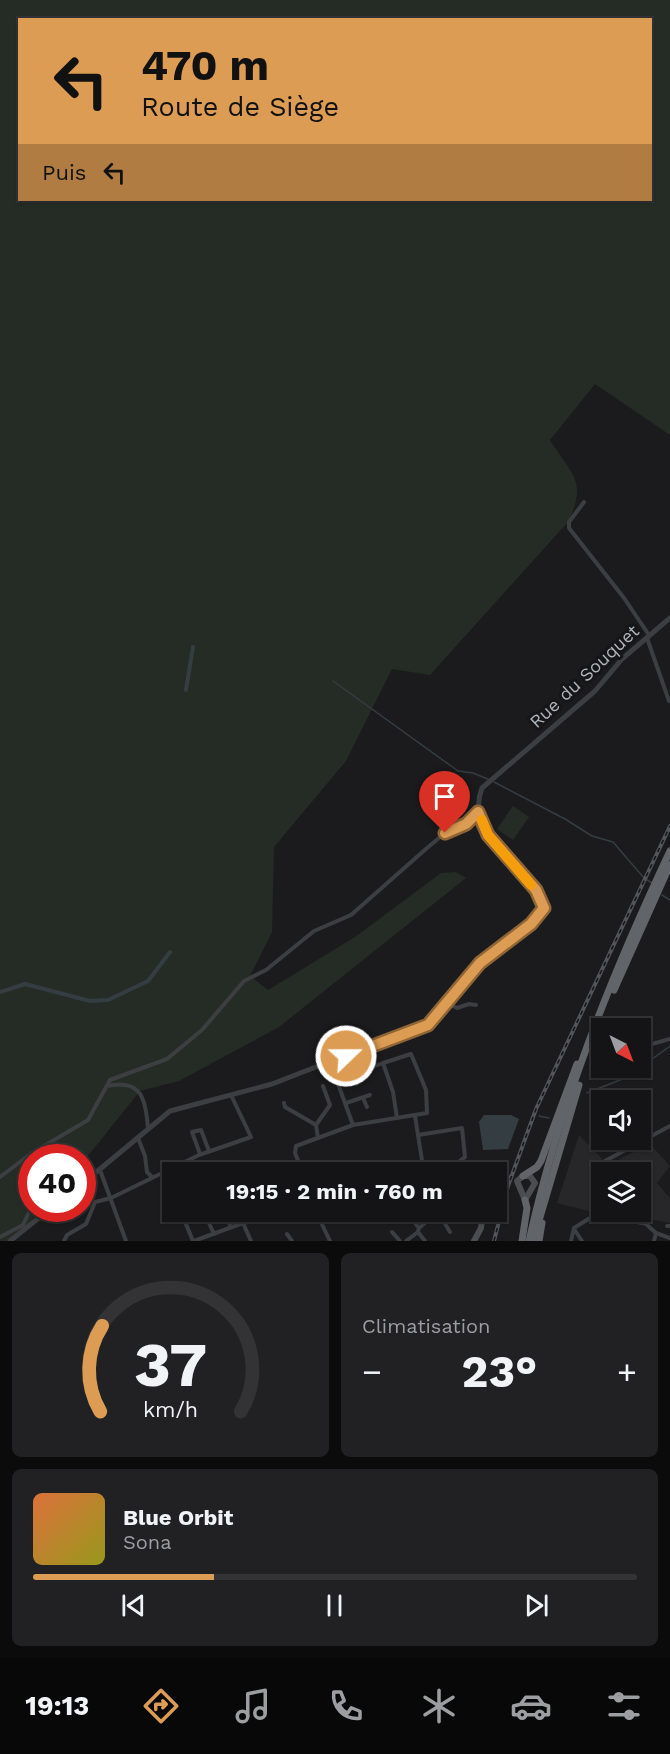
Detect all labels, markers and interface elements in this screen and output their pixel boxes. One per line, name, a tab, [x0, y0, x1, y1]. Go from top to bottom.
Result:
text: 470 m	[141, 41, 269, 90]
icon: left	[42, 42, 120, 120]
text: Route de Siège	[141, 91, 339, 123]
icon: left	[98, 156, 131, 189]
text: Puis	[42, 160, 86, 185]
street label: Rue du Souquet	[525, 620, 643, 732]
pin	[419, 771, 470, 833]
icon: arrive	[428, 780, 461, 813]
north arrow	[591, 1018, 651, 1078]
map controls	[591, 1018, 651, 1222]
position arrow	[314, 1024, 378, 1088]
button: sound	[591, 1090, 651, 1150]
speed limit sign: 40	[18, 1144, 96, 1222]
button: layers	[591, 1162, 651, 1222]
text: 19:15 · 2 min · 760 m	[226, 1179, 443, 1204]
text: Climatisation	[362, 1314, 490, 1338]
text: 37	[134, 1328, 207, 1401]
text: 23°	[462, 1345, 537, 1398]
text: −	[362, 1352, 382, 1391]
text: +	[617, 1352, 637, 1391]
text: km/h	[143, 1397, 198, 1422]
text: Blue Orbit	[123, 1505, 233, 1530]
text: Sona	[123, 1530, 172, 1554]
icon: previous	[117, 1589, 150, 1622]
icon: pause	[318, 1589, 351, 1622]
icon: next	[520, 1589, 553, 1622]
icon: directions	[140, 1685, 182, 1727]
icon: music	[232, 1685, 274, 1727]
icon: phone	[325, 1685, 367, 1727]
icon: climate	[418, 1685, 460, 1727]
icon: car	[510, 1685, 552, 1727]
icon: filters	[603, 1685, 645, 1727]
text: 19:13	[25, 1690, 89, 1722]

